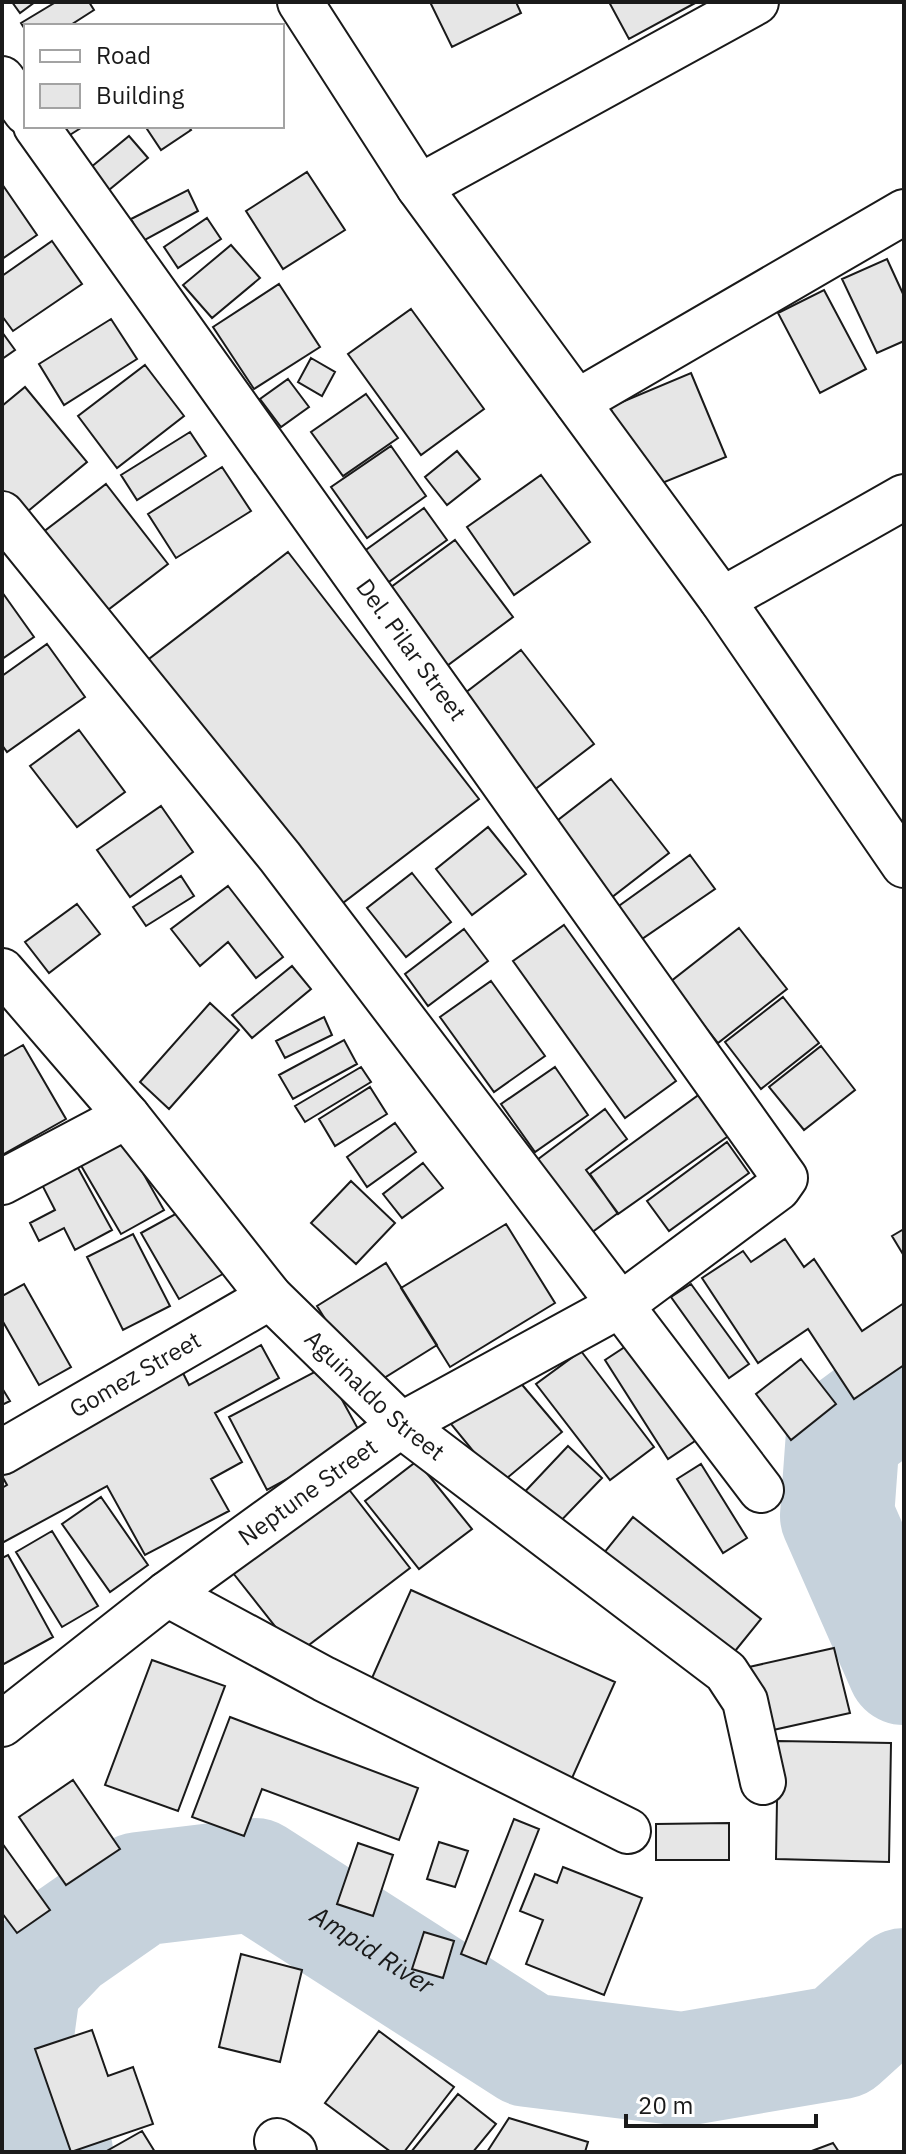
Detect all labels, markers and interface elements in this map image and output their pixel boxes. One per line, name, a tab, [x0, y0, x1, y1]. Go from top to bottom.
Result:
legend	[24, 24, 284, 128]
text: Road	[96, 39, 151, 71]
text: Building	[96, 79, 184, 111]
street label: Del. Pilar Street	[349, 572, 474, 727]
street label: Gomez Street	[63, 1323, 206, 1425]
street label: Aguinaldo Street	[298, 1323, 452, 1468]
street label: Neptune Street	[231, 1430, 383, 1552]
water label: Ampid River	[304, 1897, 442, 2002]
scale bar	[626, 2078, 816, 2128]
text: 20 m	[638, 2089, 693, 2121]

